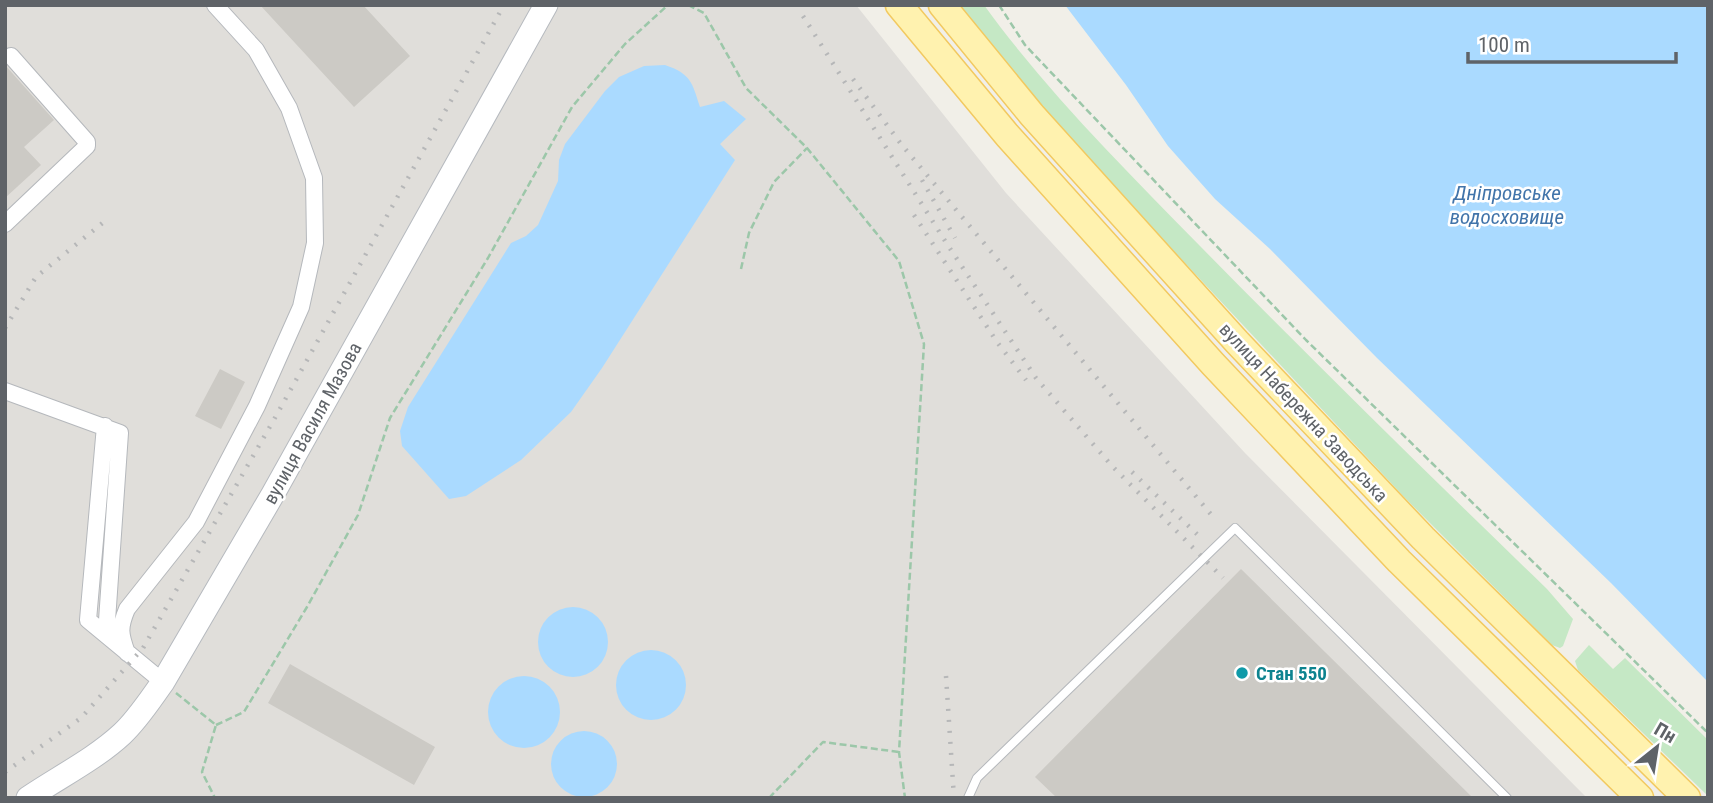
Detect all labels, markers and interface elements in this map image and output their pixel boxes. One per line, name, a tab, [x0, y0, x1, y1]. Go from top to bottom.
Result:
scale bar	[1468, 21, 1676, 65]
text: 100 m	[1478, 33, 1530, 57]
water label: Дніпровське водосховище	[1450, 181, 1564, 229]
street label: вулиця Набережна Заводська	[1215, 318, 1393, 507]
street label: вулиця Василя Мазова	[258, 338, 366, 508]
place label: Стан 550	[1256, 662, 1327, 685]
marker: Стан 550	[1234, 665, 1250, 681]
north arrow	[1622, 712, 1692, 782]
text: Пн	[1650, 717, 1680, 748]

